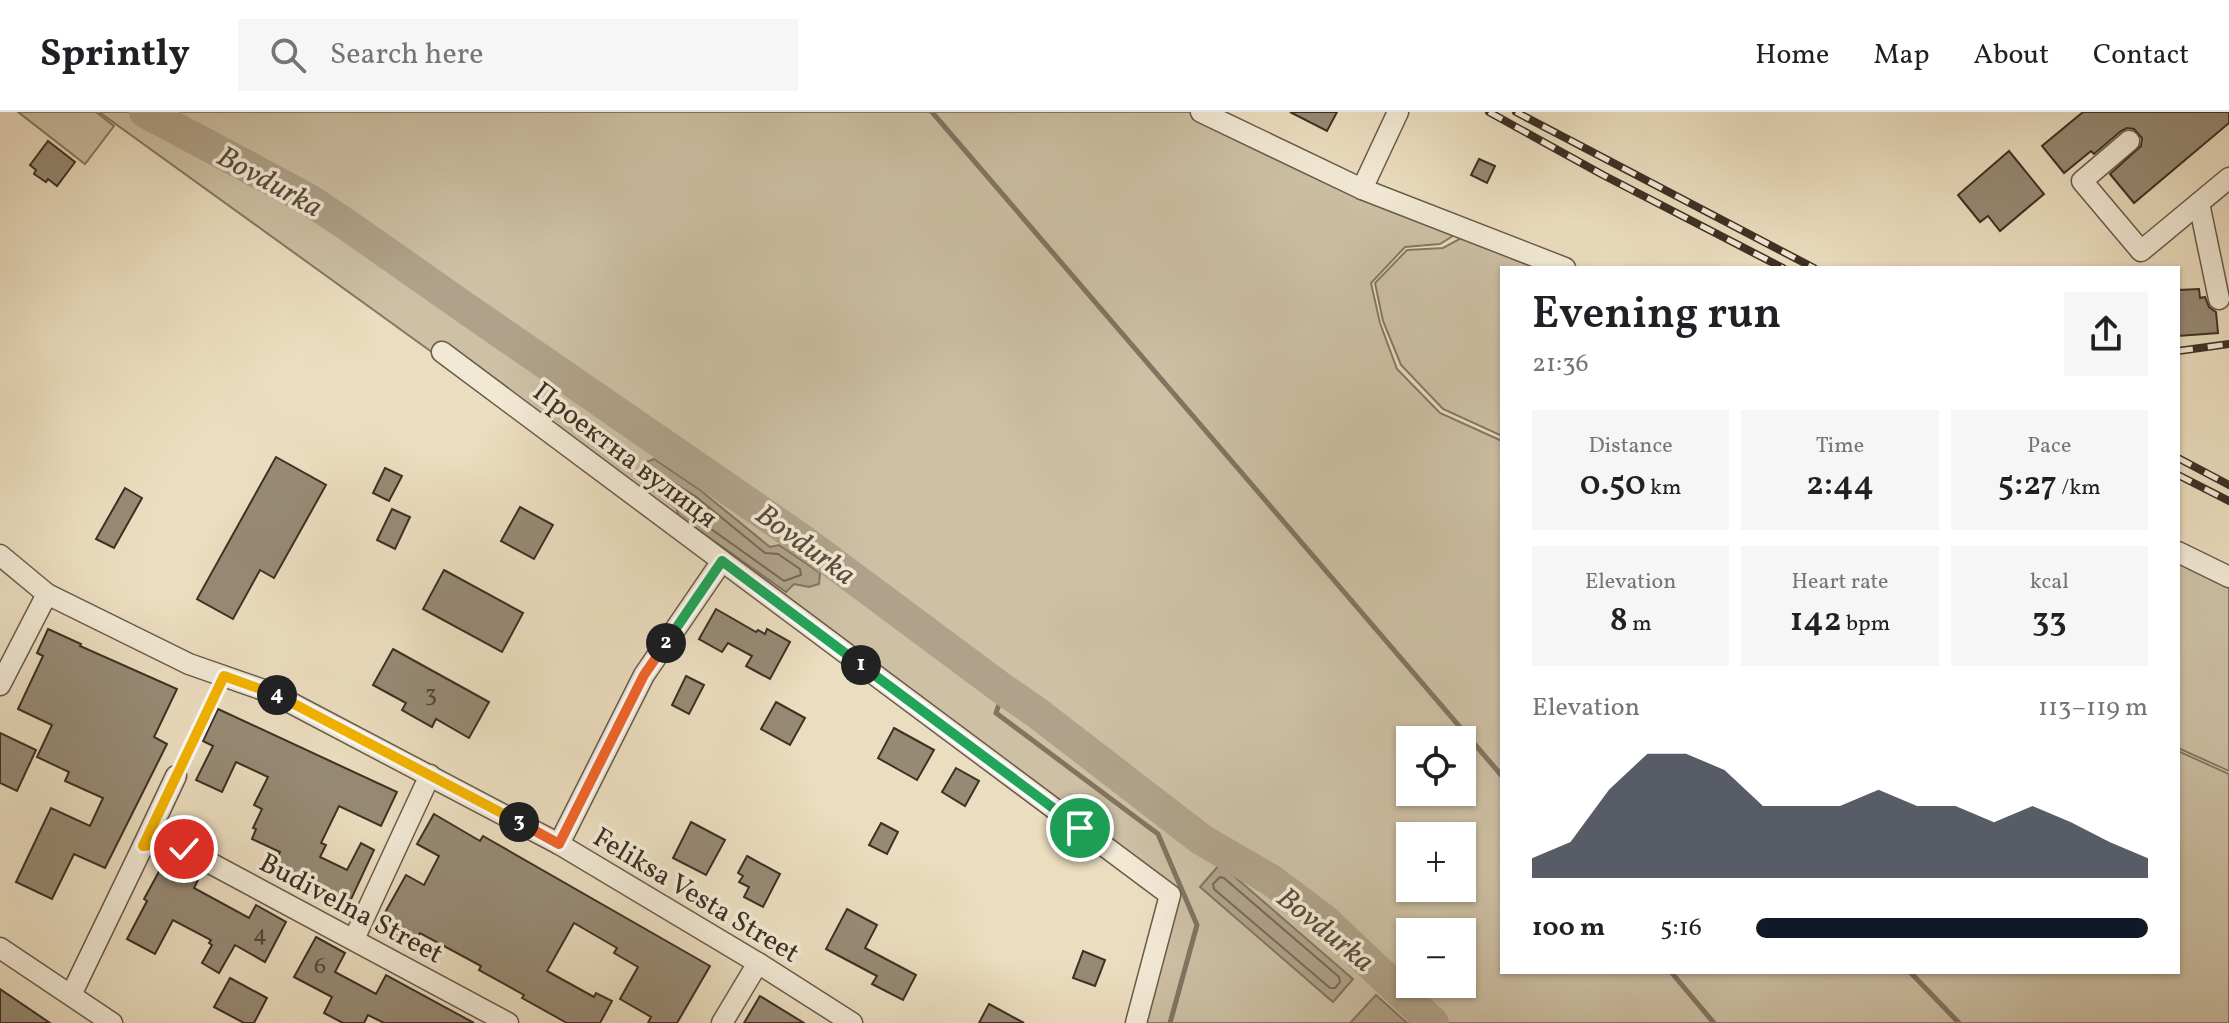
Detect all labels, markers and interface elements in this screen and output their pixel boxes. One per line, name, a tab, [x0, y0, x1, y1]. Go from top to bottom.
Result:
search box	[238, 19, 798, 91]
text: Sprintly	[40, 29, 190, 82]
icon: search	[266, 33, 310, 77]
text: Search here	[330, 34, 483, 76]
text: Home	[1755, 36, 1829, 75]
text: Map	[1873, 36, 1929, 75]
text: About	[1973, 36, 2049, 75]
text: Contact	[2093, 36, 2189, 75]
water label: Bovdurka	[209, 137, 329, 229]
text: Evening run	[1532, 285, 1781, 346]
button: share	[2064, 292, 2148, 376]
text: 21:36	[1532, 346, 1589, 382]
street label: Проектна вулиця	[524, 374, 725, 538]
text: Distance	[1589, 431, 1673, 462]
text: Time	[1816, 431, 1864, 462]
text: Pace	[2027, 431, 2071, 462]
text: 0.50	[1580, 462, 1646, 509]
text: 2:44	[1806, 462, 1874, 509]
text: 5:27	[1998, 462, 2057, 509]
text: km	[1646, 473, 1682, 504]
text: /km	[2057, 473, 2101, 504]
water label: Bovdurka	[746, 495, 864, 596]
text: Elevation	[1585, 567, 1676, 598]
text: Heart rate	[1791, 567, 1889, 598]
text: kcal	[2030, 567, 2069, 598]
text: 8	[1610, 598, 1628, 645]
text: 142	[1790, 598, 1842, 645]
text: 33	[2032, 598, 2067, 645]
text: m	[1628, 609, 1652, 640]
text: bpm	[1842, 609, 1890, 640]
pin: 2	[646, 623, 686, 663]
text: 2	[660, 627, 672, 658]
pin: 1	[841, 645, 881, 685]
text: 1	[857, 649, 865, 680]
pin: 4	[257, 675, 297, 715]
house number: 3	[425, 678, 437, 712]
text: 4	[270, 679, 284, 710]
text: Elevation	[1532, 690, 1640, 726]
text: 113–119 m	[2038, 690, 2148, 726]
map controls	[1396, 726, 1476, 998]
button: locate	[1396, 726, 1476, 806]
pin	[1046, 794, 1114, 862]
pin: 3	[499, 802, 539, 842]
text: 3	[513, 806, 525, 837]
icon: arrive	[1058, 806, 1102, 850]
pin	[150, 815, 218, 883]
street label: Feliksa Vesta Street	[585, 819, 806, 973]
button: +	[1396, 822, 1476, 902]
icon: check	[162, 827, 206, 871]
street label: Budivelna Street	[252, 844, 450, 974]
water label: Bovdurka	[1267, 878, 1383, 983]
text: 100 m	[1532, 910, 1605, 946]
text: 5:16	[1660, 910, 1702, 946]
house number: 4	[253, 918, 267, 952]
button: −	[1396, 918, 1476, 998]
house number: 6	[314, 950, 326, 984]

